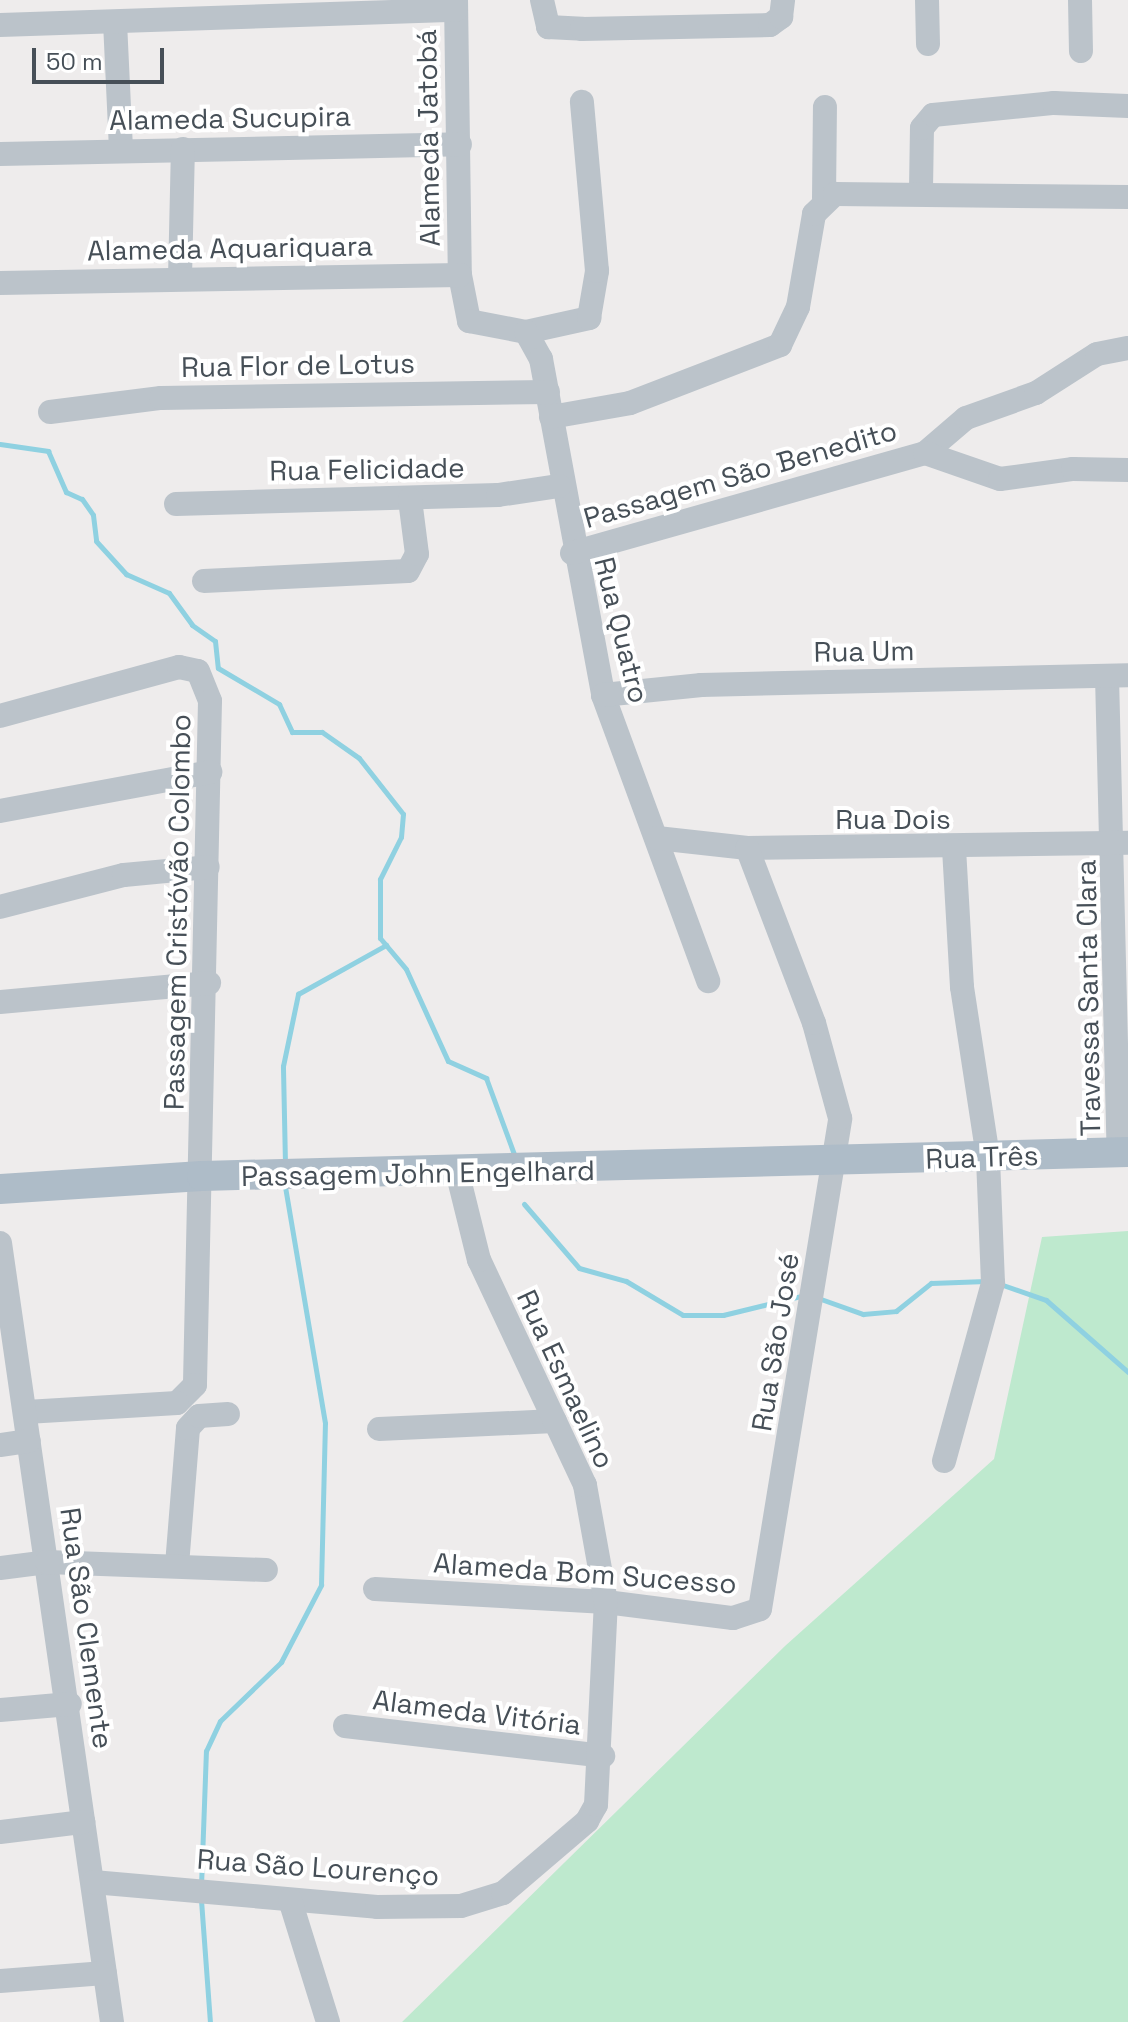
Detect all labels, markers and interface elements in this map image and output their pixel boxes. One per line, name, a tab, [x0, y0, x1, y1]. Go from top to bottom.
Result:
street label: Alameda Jatobá	[409, 29, 447, 247]
scale bar	[36, 32, 168, 82]
text: 50 m	[46, 46, 103, 77]
street label: Alameda Sucupira	[109, 99, 351, 137]
street label: Alameda Aquariquara	[87, 229, 373, 267]
street label: Rua Flor de Lotus	[181, 346, 415, 384]
street label: Passagem São Benedito	[580, 413, 900, 535]
street label: Rua Felicidade	[269, 450, 465, 488]
street label: Rua Quatro	[588, 553, 656, 707]
street label: Rua Um	[813, 633, 915, 669]
street label: Passagem Cristóvão Colombo	[157, 714, 197, 1110]
street label: Rua Dois	[835, 802, 951, 836]
street label: Travessa Santa Clara	[1069, 859, 1107, 1137]
street label: Rua Três	[925, 1138, 1039, 1176]
street label: Passagem John Engelhard	[241, 1153, 595, 1193]
street label: Rua São José	[744, 1250, 806, 1434]
street label: Rua Esmaelino	[510, 1284, 622, 1474]
street label: Rua São Clemente	[53, 1505, 121, 1751]
street label: Alameda Bom Sucesso	[432, 1546, 738, 1600]
street label: Alameda Vitória	[371, 1683, 583, 1741]
street label: Rua São Lourenço	[196, 1842, 440, 1892]

